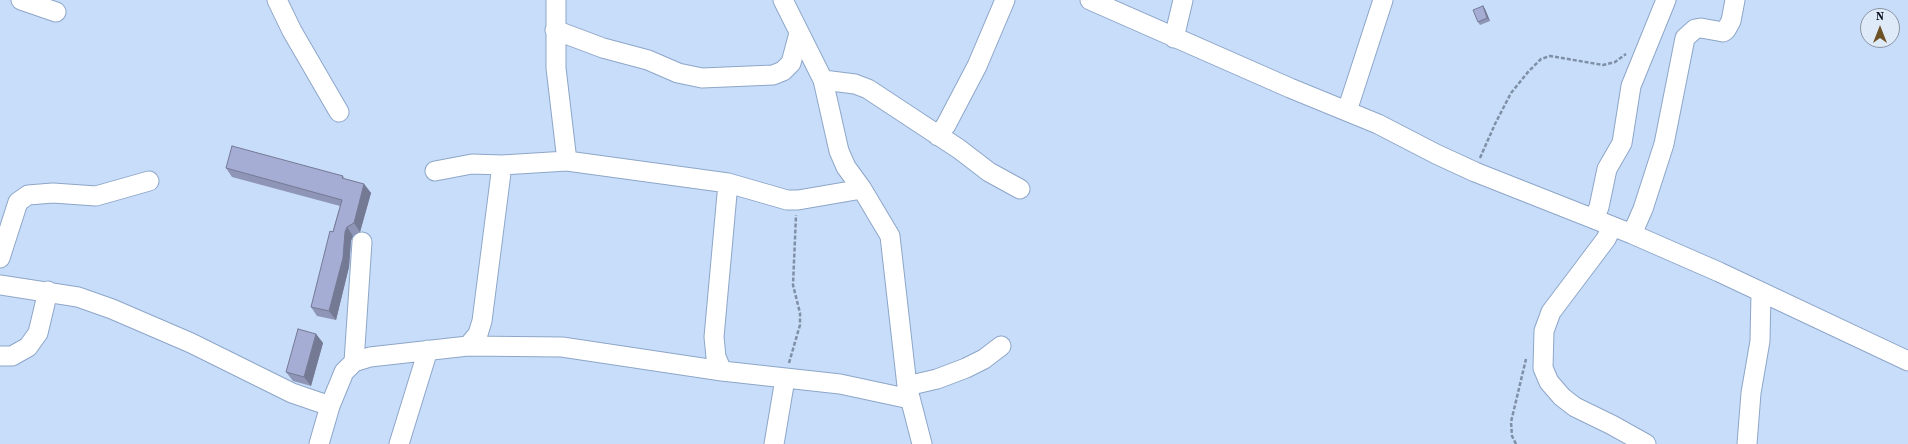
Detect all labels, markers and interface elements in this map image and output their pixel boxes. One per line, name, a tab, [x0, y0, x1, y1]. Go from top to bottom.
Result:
north arrow	[1860, 8, 1900, 48]
text: N	[1876, 9, 1884, 24]

